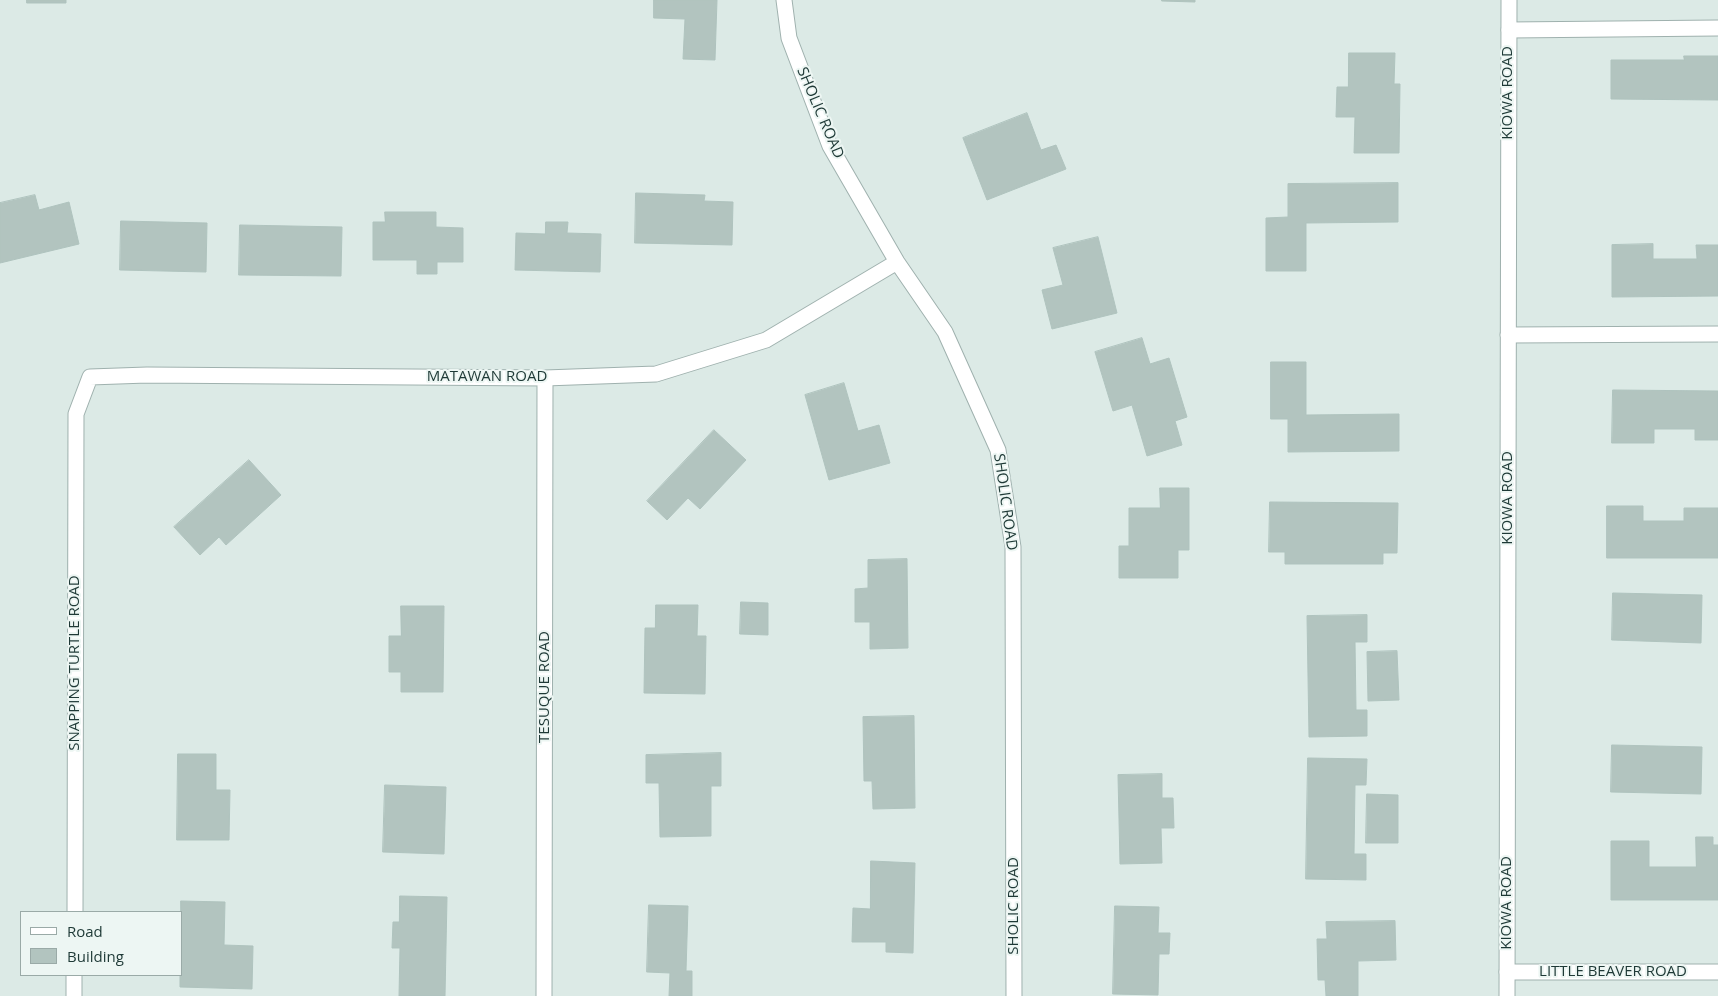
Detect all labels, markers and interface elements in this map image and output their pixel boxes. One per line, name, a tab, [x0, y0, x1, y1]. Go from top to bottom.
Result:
street label: KIOWA ROAD	[1499, 46, 1517, 140]
street label: SHOLIC ROAD	[793, 65, 847, 161]
street label: MATAWAN ROAD	[427, 368, 547, 386]
street label: KIOWA ROAD	[1499, 451, 1517, 545]
street label: SHOLIC ROAD	[989, 452, 1021, 552]
street label: SNAPPING TURTLE ROAD	[66, 575, 84, 751]
street label: TESUQUE ROAD	[536, 631, 554, 743]
street label: KIOWA ROAD	[1498, 856, 1516, 950]
street label: SHOLIC ROAD	[1005, 857, 1023, 955]
legend	[20, 911, 182, 976]
text: Road	[67, 921, 103, 941]
text: Building	[67, 946, 124, 966]
street label: LITTLE BEAVER ROAD	[1539, 963, 1687, 981]

